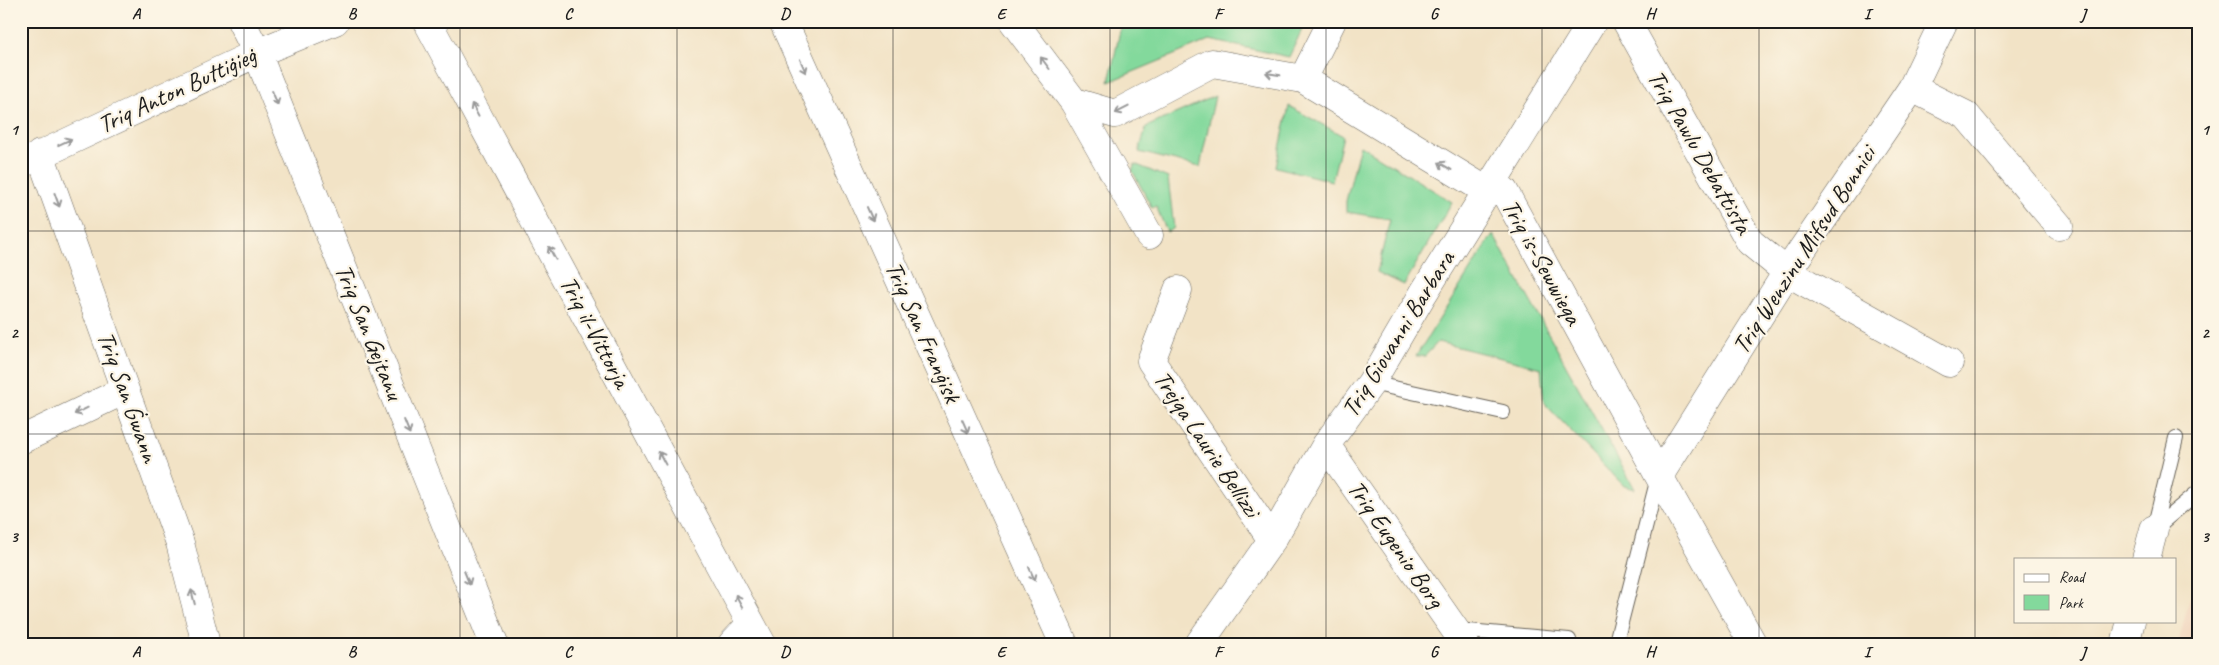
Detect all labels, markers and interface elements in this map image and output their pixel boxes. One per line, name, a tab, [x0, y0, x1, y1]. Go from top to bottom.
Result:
text: A	[132, 4, 142, 24]
text: B	[348, 4, 358, 24]
text: C	[564, 4, 574, 24]
text: D	[780, 4, 791, 24]
text: E	[997, 4, 1008, 24]
text: F	[1214, 4, 1225, 24]
text: G	[1430, 4, 1440, 24]
text: H	[1645, 4, 1657, 24]
text: I	[1864, 4, 1874, 24]
text: J	[2079, 4, 2088, 24]
street label: Triq Anton Buttiġieġ	[93, 39, 262, 141]
one-way arrow	[1040, 56, 1050, 70]
one-way arrow	[799, 58, 809, 73]
street label: Triq Pawlu Debattista	[1640, 64, 1761, 241]
one-way arrow	[1265, 68, 1281, 78]
one-way arrow	[271, 90, 280, 105]
one-way arrow	[470, 102, 480, 117]
one-way arrow	[1115, 105, 1130, 115]
text: 1	[10, 120, 19, 140]
text: 1	[2201, 120, 2210, 140]
one-way arrow	[57, 137, 72, 147]
street label: Triq Wenzinu Mifsud Bonnici	[1725, 137, 1885, 360]
one-way arrow	[1438, 161, 1452, 171]
one-way arrow	[53, 192, 62, 207]
street label: Triq is-Sewwieqa	[1494, 194, 1591, 332]
one-way arrow	[865, 206, 875, 221]
street label: Triq Giovanni Barbara	[1334, 243, 1463, 423]
one-way arrow	[547, 245, 557, 260]
street label: Triq San Franġisk	[878, 256, 969, 409]
street label: Triq San Gejtanu	[327, 259, 411, 406]
street label: Triq il-Vittorja	[552, 270, 639, 396]
text: 2	[10, 323, 19, 343]
text: 2	[2201, 323, 2210, 343]
street label: Triq San Ġwann	[90, 327, 167, 468]
street label: Trejqa Laurie Bellizzi	[1146, 365, 1270, 526]
one-way arrow	[74, 406, 89, 416]
one-way arrow	[961, 418, 971, 433]
one-way arrow	[403, 419, 412, 434]
one-way arrow	[657, 450, 667, 465]
street label: Triq Eugenio Borg	[1340, 474, 1453, 616]
text: 3	[10, 527, 19, 547]
text: 3	[2201, 527, 2210, 547]
legend	[2014, 558, 2176, 622]
one-way arrow	[1028, 566, 1037, 581]
text: Road	[2059, 568, 2086, 587]
one-way arrow	[463, 570, 473, 585]
one-way arrow	[188, 589, 198, 605]
one-way arrow	[733, 594, 743, 608]
text: Park	[2059, 594, 2084, 613]
text: A	[132, 642, 142, 662]
text: B	[348, 642, 358, 662]
text: C	[564, 642, 574, 662]
text: D	[780, 642, 791, 662]
text: E	[997, 642, 1008, 662]
text: F	[1214, 642, 1225, 662]
text: G	[1430, 642, 1440, 662]
text: H	[1645, 642, 1657, 662]
text: I	[1864, 642, 1874, 662]
text: J	[2079, 642, 2088, 662]

